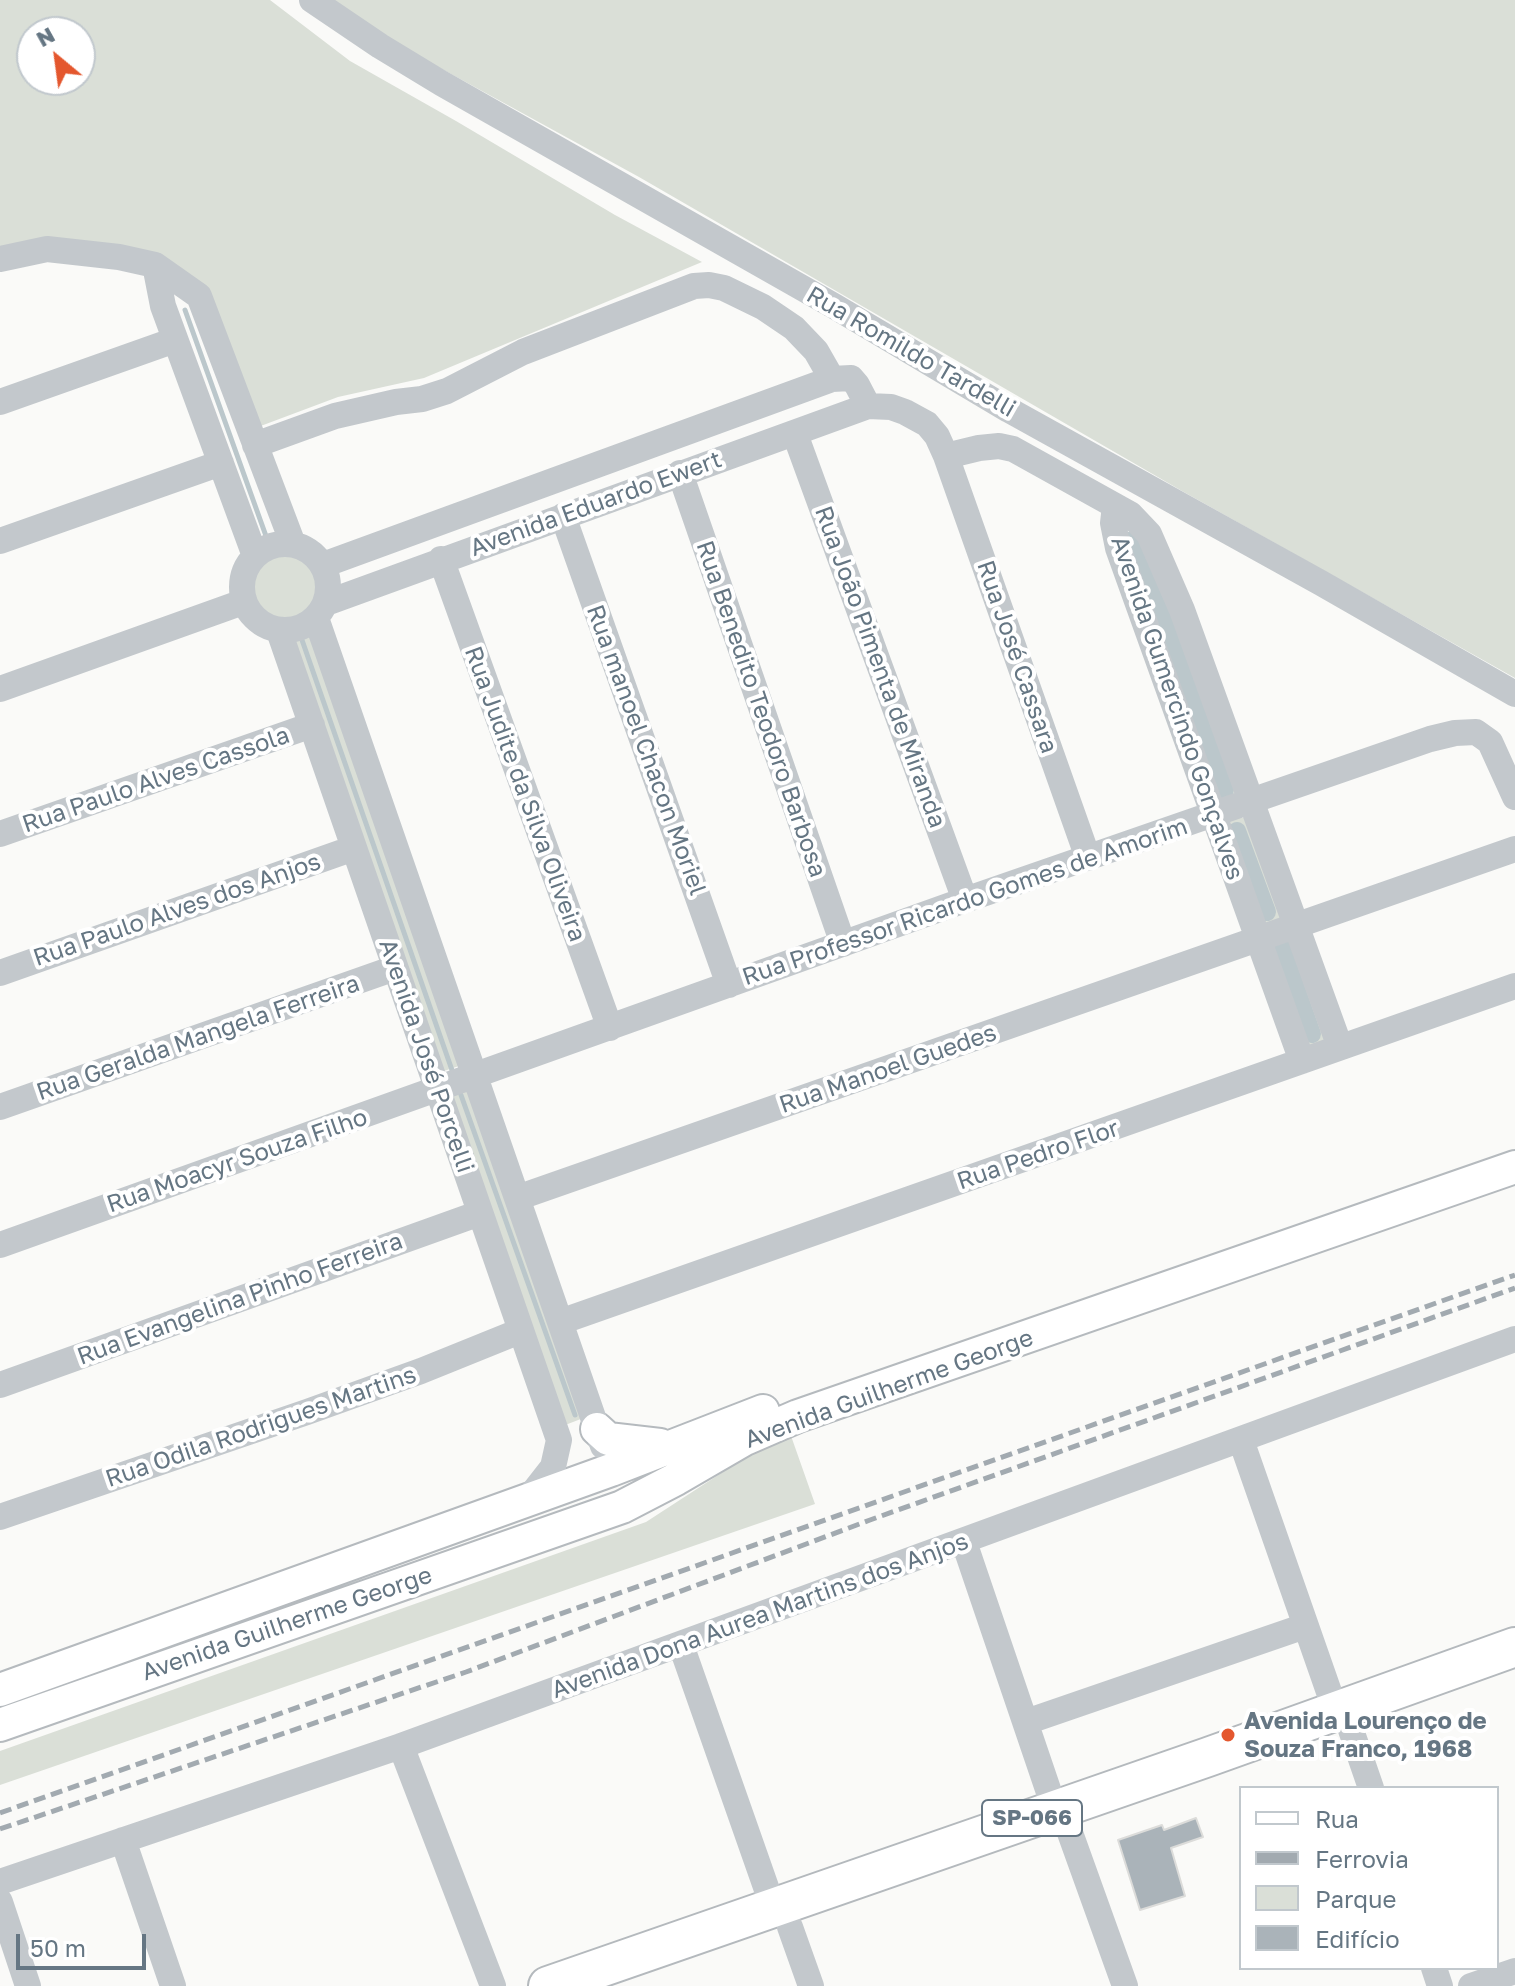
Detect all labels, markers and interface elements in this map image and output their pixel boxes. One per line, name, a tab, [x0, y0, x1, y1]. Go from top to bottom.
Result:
north arrow	[16, 16, 96, 96]
text: N	[31, 20, 59, 52]
street label: Rua Romildo Tardelli	[801, 280, 1021, 424]
street label: Avenida Eduardo Ewert	[466, 445, 726, 563]
street label: Rua João Pimenta de Miranda	[808, 502, 952, 832]
street label: Avenida Gumercindo Gonçalves	[1105, 532, 1249, 884]
street label: Rua Benedito Teodoro Barbosa	[690, 537, 832, 881]
street label: Rua José Cassara	[971, 557, 1063, 757]
street label: Rua manoel Chacon Moriel	[580, 601, 712, 899]
street label: Rua Judite da Silva Oliveira	[458, 643, 592, 945]
street label: Rua Paulo Alves Cassola	[19, 721, 293, 839]
street label: Rua Professor Ricardo Gomes de Amorim	[739, 812, 1191, 992]
street label: Rua Paulo Alves dos Anjos	[30, 847, 324, 973]
street label: Avenida José Porcelli	[372, 935, 480, 1177]
street label: Rua Geralda Mangela Ferreira	[33, 969, 363, 1107]
street label: Rua Manoel Guedes	[776, 1018, 1000, 1120]
street label: Rua Moacyr Souza Filho	[103, 1103, 371, 1219]
street label: Rua Pedro Flor	[953, 1114, 1123, 1196]
street label: Rua Evangelina Pinho Ferreira	[73, 1227, 407, 1371]
street label: Avenida Guilherme George	[741, 1323, 1037, 1455]
street label: Rua Odila Rodrigues Martins	[102, 1360, 420, 1494]
street label: Avenida Dona Aurea Martins dos Anjos	[548, 1527, 972, 1705]
street label: Avenida Guilherme George	[138, 1561, 436, 1687]
place label: Avenida Lourenço de Souza Franco, 1968	[1244, 1707, 1487, 1763]
marker: Avenida Lourenço de Souza Franco, 1968	[1219, 1726, 1237, 1744]
legend	[1239, 1786, 1499, 1970]
road number: SP-066	[982, 1800, 1082, 1836]
text: Rua	[1315, 1804, 1359, 1833]
text: Ferrovia	[1315, 1844, 1409, 1873]
text: Parque	[1315, 1884, 1396, 1913]
scale bar	[20, 1918, 150, 1968]
text: Edifício	[1315, 1924, 1400, 1953]
text: 50 m	[30, 1933, 86, 1962]

